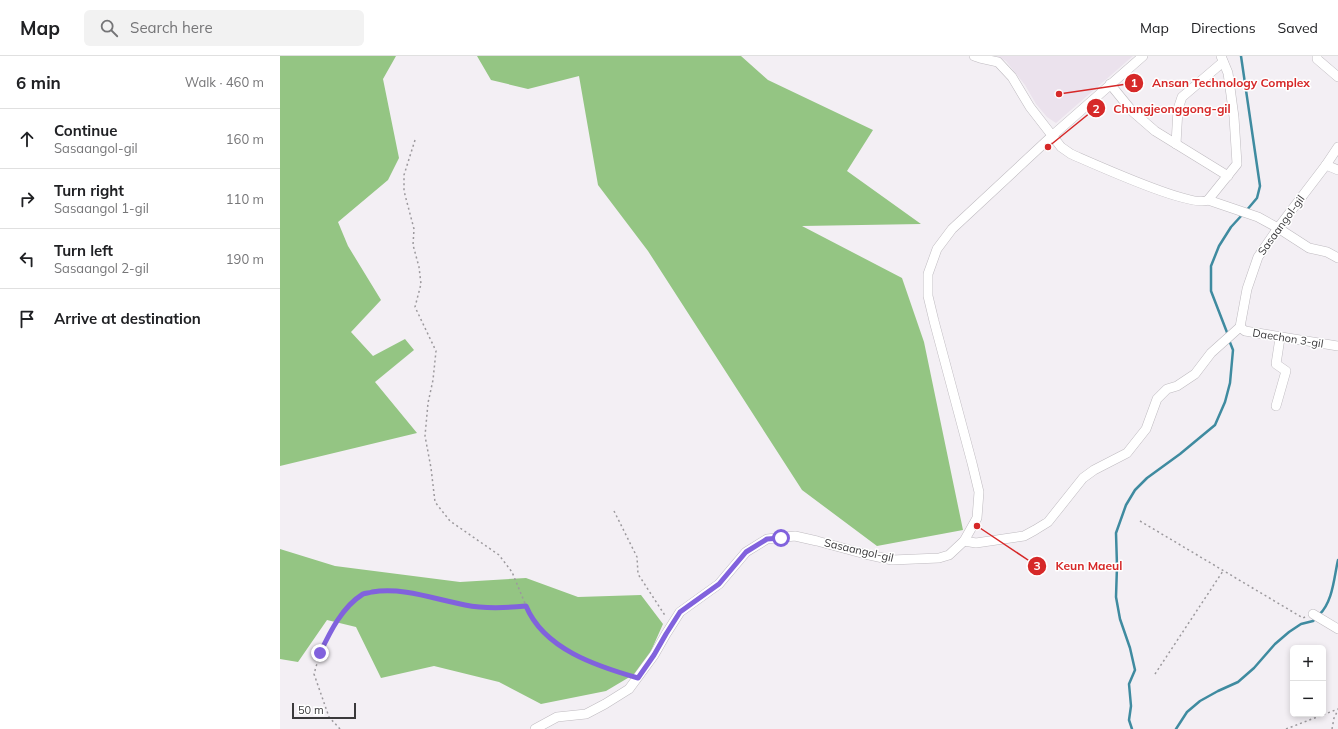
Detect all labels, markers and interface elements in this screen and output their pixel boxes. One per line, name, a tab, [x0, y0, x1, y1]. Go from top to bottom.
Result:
search box	[84, 10, 364, 46]
text: Map	[20, 16, 60, 40]
icon: search	[98, 17, 120, 39]
text: Search here	[130, 18, 213, 37]
text: Map	[1140, 19, 1169, 37]
text: Directions	[1191, 19, 1256, 37]
text: Saved	[1278, 19, 1318, 37]
callout: Ansan Technology Complex	[1124, 71, 1318, 95]
text: 6 min	[16, 72, 61, 93]
text: Walk · 460 m	[185, 74, 264, 90]
text: 1	[1130, 75, 1138, 90]
text: Ansan Technology Complex	[1152, 75, 1310, 90]
callout: Chungjeonggong-gil	[1086, 96, 1239, 120]
text: 2	[1092, 101, 1100, 116]
text: Chungjeonggong-gil	[1113, 101, 1231, 116]
text: Continue	[54, 121, 117, 140]
icon: ahead	[16, 128, 38, 150]
text: 160 m	[226, 131, 264, 147]
text: Sasaangol-gil	[54, 140, 138, 156]
text: Turn right	[54, 181, 124, 200]
icon: right	[16, 188, 38, 210]
text: 110 m	[226, 191, 264, 207]
street label: Sasaangol-gil	[1255, 192, 1307, 258]
text: Sasaangol 1-gil	[54, 200, 149, 216]
text: Turn left	[54, 241, 113, 260]
icon: left	[16, 248, 38, 270]
text: 190 m	[226, 251, 264, 267]
text: Sasaangol 2-gil	[54, 260, 149, 276]
icon: arrive	[16, 308, 38, 330]
text: Arrive at destination	[54, 309, 201, 328]
street label: Daechon 3-gil	[1252, 325, 1324, 351]
route start	[772, 529, 790, 547]
street label: Sasaangol-gil	[823, 535, 895, 565]
callout: Keun Maeul	[1027, 554, 1130, 578]
text: 3	[1033, 558, 1041, 573]
text: Keun Maeul	[1056, 558, 1122, 573]
route end	[311, 644, 329, 662]
map controls	[1290, 645, 1326, 717]
button: +	[1290, 645, 1326, 681]
button: −	[1290, 681, 1326, 717]
scale bar	[292, 701, 356, 720]
text: 50 m	[298, 703, 324, 717]

